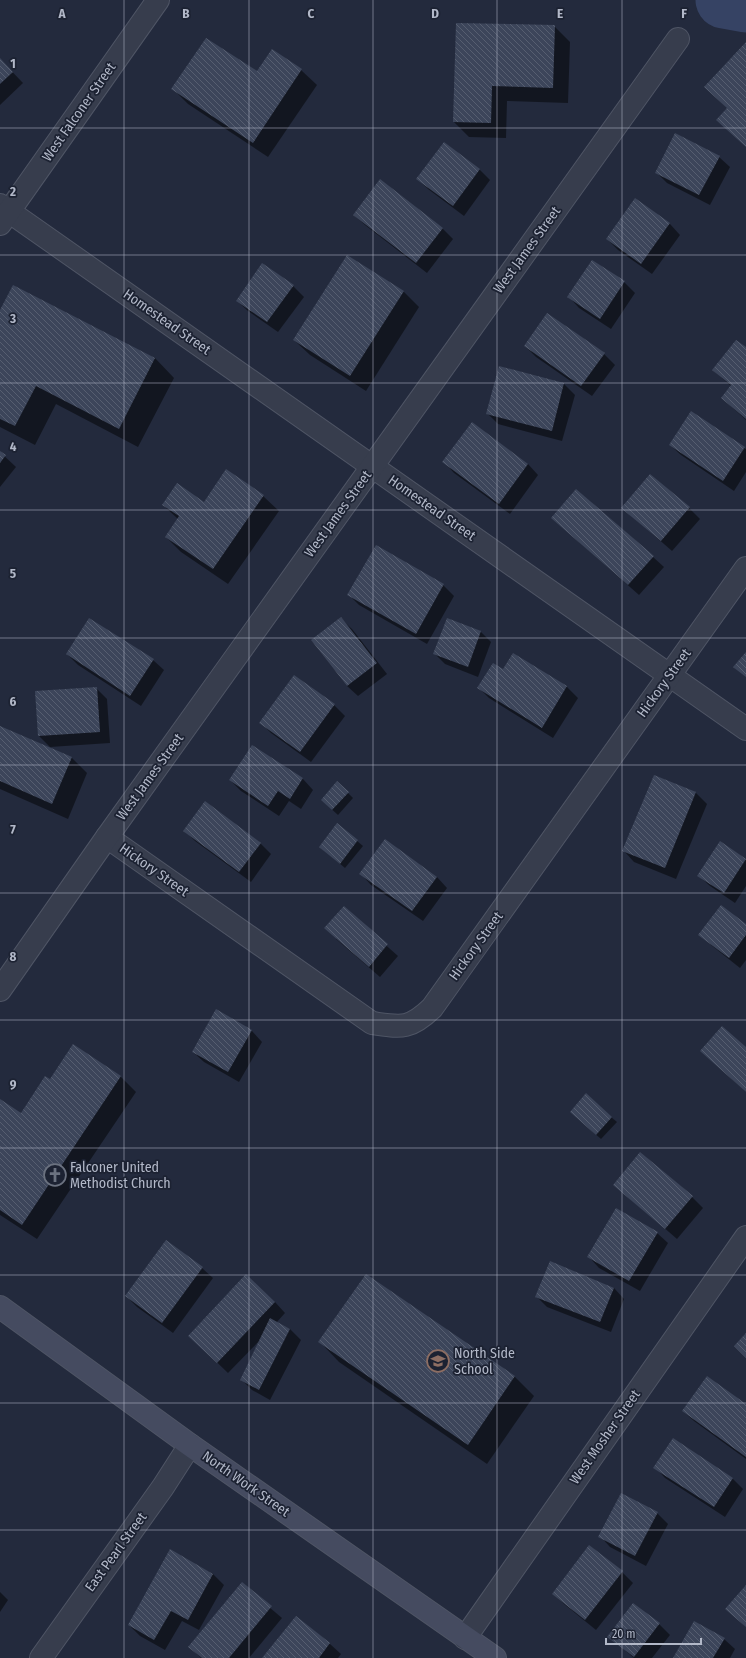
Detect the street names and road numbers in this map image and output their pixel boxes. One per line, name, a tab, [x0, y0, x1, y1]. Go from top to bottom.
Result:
street label: West Falconer Street	[39, 59, 120, 165]
street label: West James Street	[490, 203, 564, 297]
street label: Homestead Street	[120, 286, 214, 359]
street label: West James Street	[301, 467, 375, 561]
street label: Homestead Street	[385, 472, 479, 545]
street label: Hickory Street	[633, 645, 695, 721]
street label: West James Street	[113, 730, 187, 824]
street label: Hickory Street	[116, 840, 192, 900]
street label: Hickory Street	[445, 908, 507, 984]
street label: West Mosher Street	[566, 1386, 644, 1487]
street label: North Work Street	[199, 1448, 293, 1521]
street label: East Pearl Street	[82, 1509, 151, 1595]

